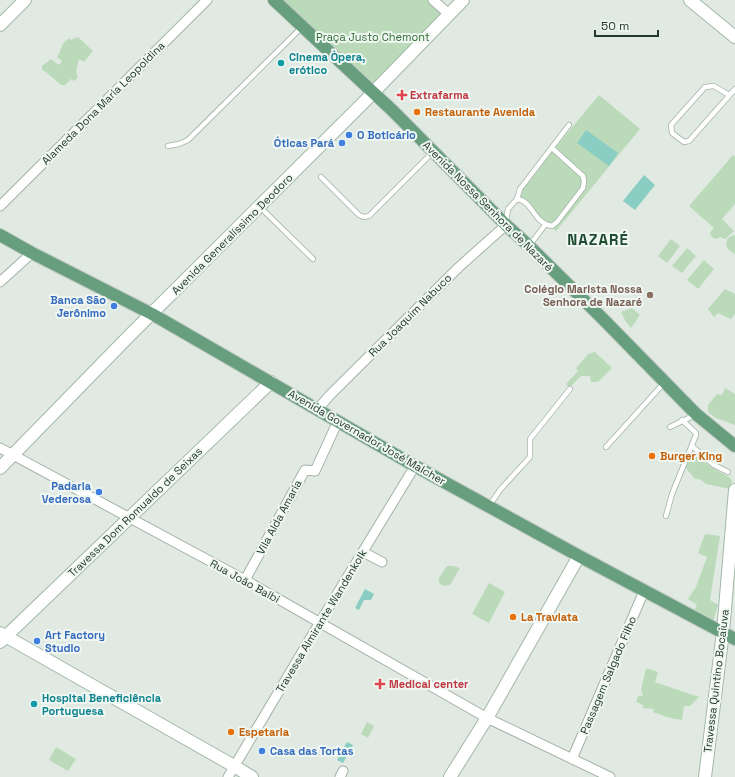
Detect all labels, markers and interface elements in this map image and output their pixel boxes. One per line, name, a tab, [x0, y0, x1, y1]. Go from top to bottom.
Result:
scale bar	[595, 12, 658, 38]
text: 50 m	[601, 18, 629, 34]
park label: Praça Justo Chemont	[316, 30, 430, 44]
street label: Alameda Dona Maria Leopoldina	[38, 38, 168, 168]
place label: Cinema Òpera, erótico	[289, 50, 365, 77]
marker: Cinema Òpera, erótico	[276, 58, 286, 68]
place label: Extrafarma	[410, 88, 470, 102]
marker: Extrafarma	[397, 90, 407, 100]
place label: Restaurante Avenida	[425, 105, 536, 119]
marker: Restaurante Avenida	[412, 107, 422, 117]
place label: O Boticário	[357, 128, 416, 142]
marker: O Boticário	[344, 130, 354, 140]
place label: Óticas Pará	[274, 136, 335, 150]
marker: Óticas Pará	[337, 138, 347, 148]
street label: Avenida Nossa Senhora de Nazaré	[420, 138, 556, 274]
street label: Avenida Generalíssimo Deodoro	[168, 170, 296, 298]
district label: NAZARÉ	[567, 230, 629, 249]
street label: Rua Joaquim Nabuco	[366, 270, 455, 359]
place label: Colégio Marista Nossa Senhora de Nazaré	[524, 282, 643, 309]
marker: Colégio Marista Nossa Senhora de Nazaré	[645, 290, 655, 300]
place label: Banca São Jerônimo	[50, 293, 106, 320]
marker: Banca São Jerônimo	[109, 301, 119, 311]
street label: Avenida Governador José Malcher	[286, 386, 448, 488]
street label: Travessa Dom Romualdo de Seixas	[65, 444, 205, 580]
place label: Burger King	[660, 449, 722, 463]
marker: Burger King	[647, 451, 657, 461]
street label: Vila Alda Amaria	[253, 477, 305, 557]
place label: Padaria Vederosa	[42, 479, 92, 506]
marker: Padaria Vederosa	[94, 487, 104, 497]
street label: Travessa Almirante Wandenkolk	[272, 547, 370, 695]
street label: Rua João Balbi	[208, 556, 283, 606]
street label: Travessa Quintino Bocaiuva	[700, 608, 732, 754]
place label: La Traviata	[521, 610, 579, 624]
marker: La Traviata	[508, 612, 518, 622]
street label: Passagem Salgado Filho	[577, 614, 639, 736]
place label: Art Factory Studio	[45, 628, 105, 655]
marker: Art Factory Studio	[32, 636, 42, 646]
place label: Medical center	[389, 677, 469, 691]
marker: Medical center	[374, 678, 386, 690]
place label: Hospital Beneficiência Portuguesa	[42, 691, 162, 718]
marker: Hospital Beneficiência Portuguesa	[29, 699, 39, 709]
place label: Espetaria	[239, 725, 290, 739]
marker: Espetaria	[226, 727, 236, 737]
place label: Casa das Tortas	[270, 744, 354, 758]
marker: Casa das Tortas	[257, 746, 267, 756]

